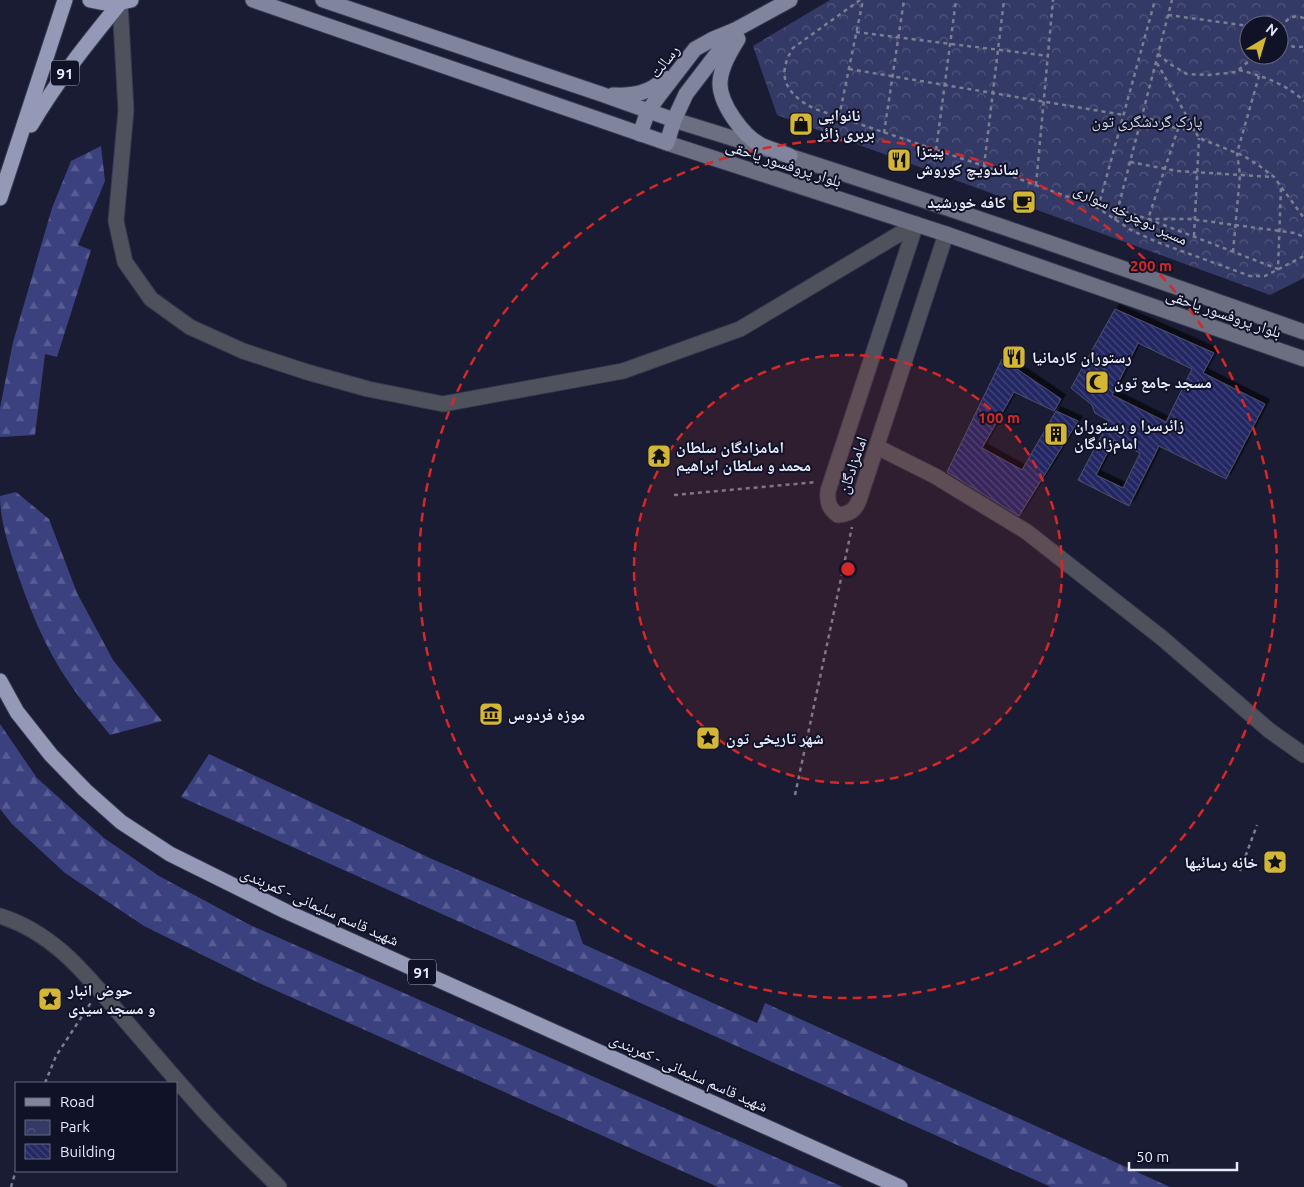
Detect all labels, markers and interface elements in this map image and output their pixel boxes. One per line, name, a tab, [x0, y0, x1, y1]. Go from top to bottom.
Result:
north arrow	[1239, 15, 1289, 65]
text: N	[1263, 20, 1281, 39]
street label: رسالت	[645, 41, 683, 82]
road number: 91	[51, 60, 79, 86]
place label: نانوایی بربری زائر	[817, 106, 875, 143]
shop icon: نانوایی بربری زائر	[788, 111, 814, 137]
park label: پارک گردشگری تون	[1092, 112, 1203, 132]
street label: بلوار پروفسور یاحقی	[723, 136, 844, 192]
place label: پيتزا ساندویچ کوروش	[916, 142, 1019, 180]
restaurant icon: پيتزا ساندویچ کوروش	[886, 147, 912, 173]
street label: مسیر دوچرخه سواری	[1070, 180, 1191, 250]
cafe icon: کافه خورشید	[1011, 189, 1037, 215]
place label: کافه خورشید	[927, 193, 1006, 211]
text: 200 m	[1130, 257, 1172, 274]
street label: بلوار پروفسور یاحقی	[1163, 285, 1284, 343]
restaurant icon: رستوران کارمانیا	[1001, 344, 1027, 370]
place label: رستوران کارمانیا	[1032, 348, 1132, 367]
mosque icon: مسجد جامع تون	[1084, 369, 1110, 395]
place label: مسجد جامع تون	[1114, 373, 1212, 393]
text: 100 m	[978, 409, 1020, 426]
place label: زائرسرا و رستوران امام‌زادگان	[1074, 416, 1184, 455]
building icon: زائرسرا و رستوران امام‌زادگان	[1043, 421, 1069, 447]
street label: امامزادگان	[834, 434, 872, 497]
place label: امامزادگان سلطان محمد و سلطان ابراهیم	[676, 438, 811, 477]
temple icon: امامزادگان سلطان محمد و سلطان ابراهیم	[646, 443, 672, 469]
centre of rings	[839, 560, 857, 578]
museum icon: موزه فردوس	[478, 701, 504, 727]
place label: موزه فردوس	[508, 705, 585, 724]
place icon: شهر تاریخی تون	[695, 725, 721, 751]
place label: شهر تاریخی تون	[726, 729, 824, 748]
place icon: خانه رسائیها	[1262, 849, 1288, 875]
place label: خانه رسائیها	[1184, 853, 1258, 872]
street label: شهید قاسم سلیمانی - کمربندی	[237, 863, 402, 951]
road number: 91	[408, 960, 436, 984]
place label: حوض انبار و مسجد سیدی	[67, 981, 155, 1018]
place icon: حوض انبار و مسجد سیدی	[37, 986, 63, 1012]
street label: شهید قاسم سلیمانی - کمربندی	[606, 1029, 771, 1117]
legend	[15, 1082, 178, 1172]
text: Road	[60, 1093, 95, 1110]
text: Park	[60, 1118, 90, 1135]
scale bar	[1129, 1140, 1236, 1172]
text: Building	[60, 1143, 115, 1160]
text: 50 m	[1136, 1148, 1169, 1165]

